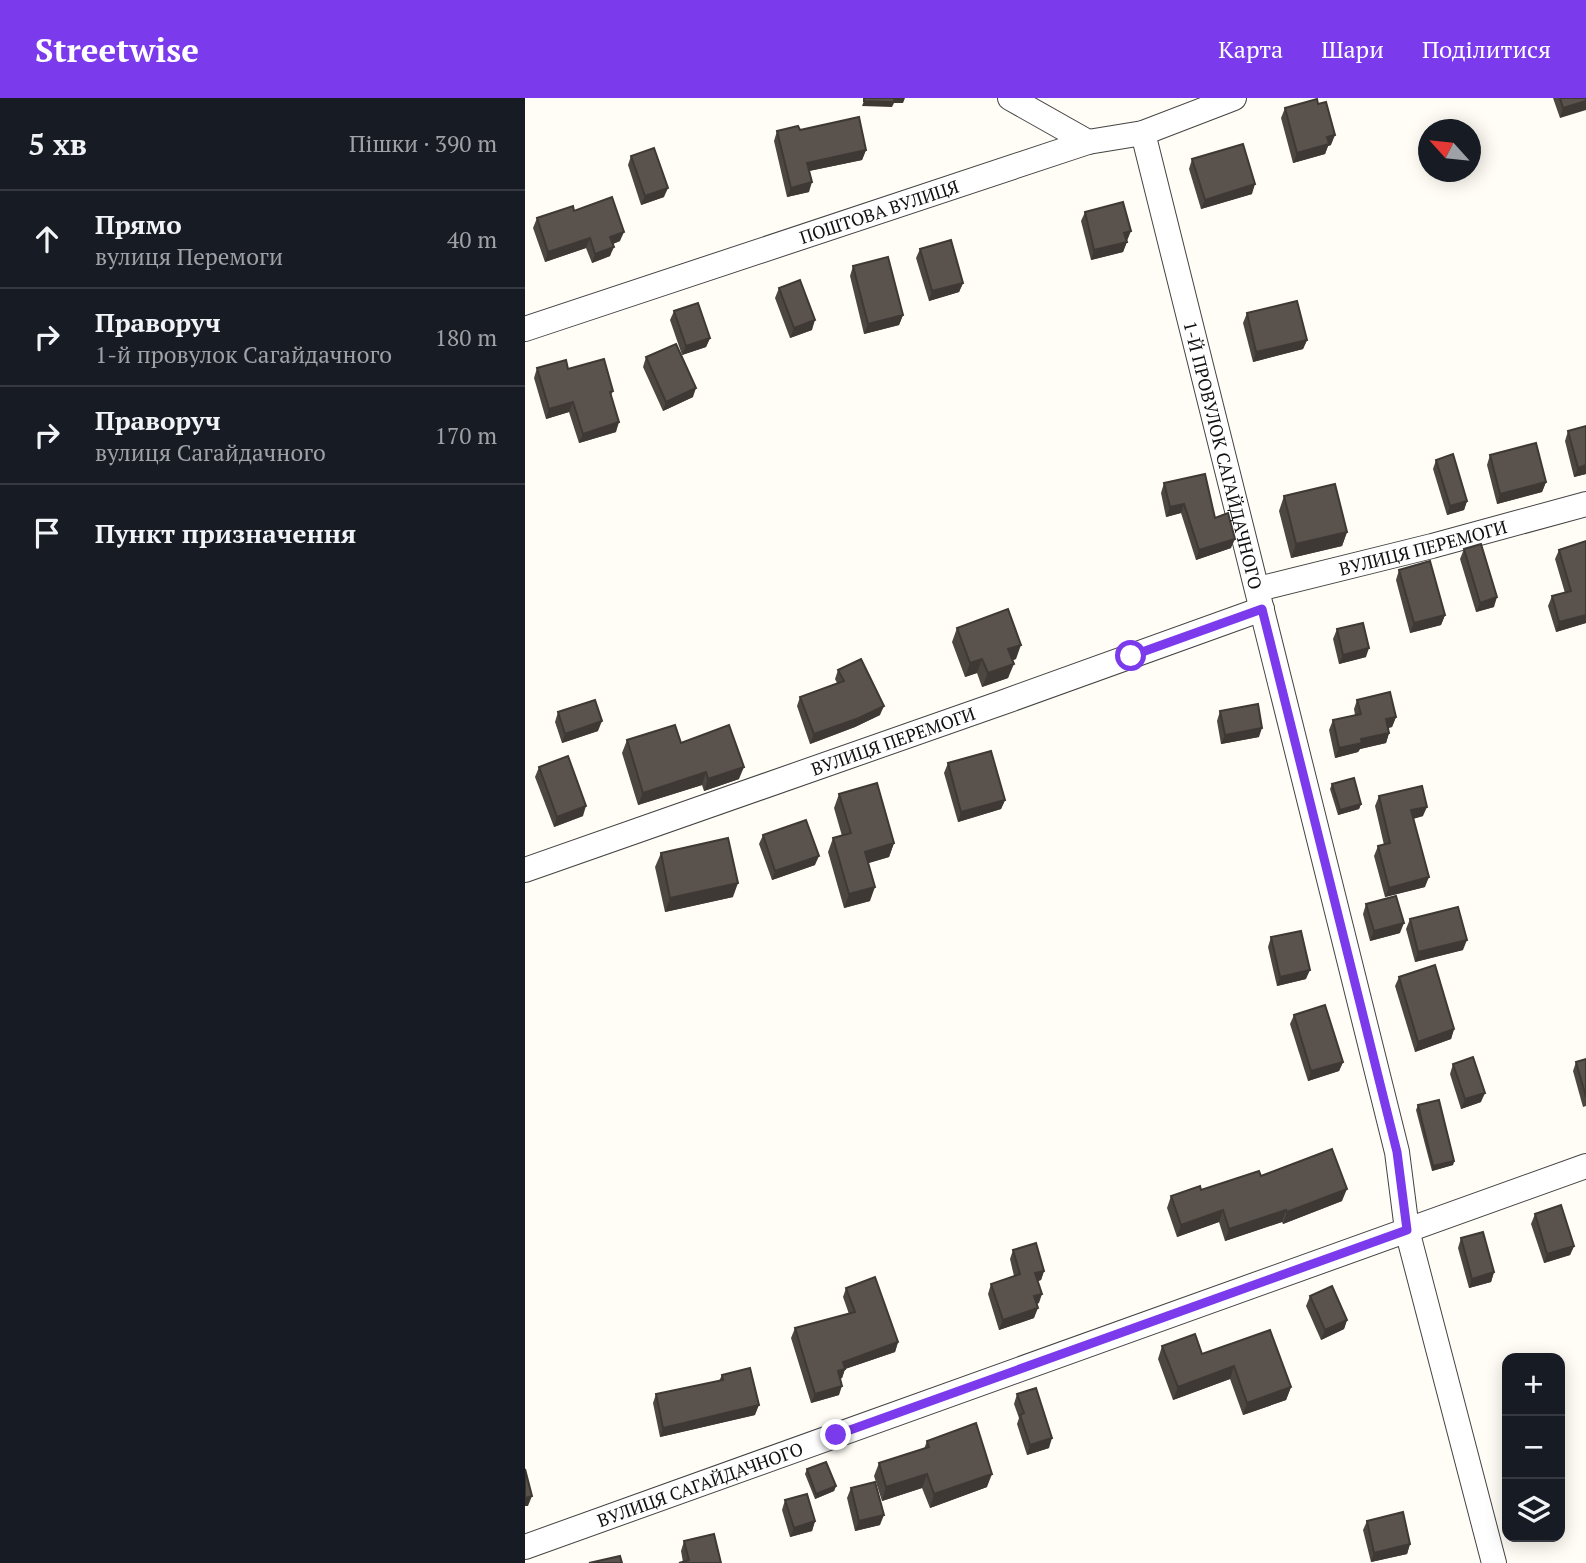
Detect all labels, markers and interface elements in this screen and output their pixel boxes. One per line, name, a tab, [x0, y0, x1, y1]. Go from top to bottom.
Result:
text: Streetwise	[35, 28, 199, 71]
text: Карта	[1218, 33, 1283, 65]
text: Шари	[1321, 33, 1384, 65]
text: Поділитися	[1422, 33, 1551, 65]
north arrow	[1418, 119, 1481, 182]
text: 5 хв	[28, 124, 87, 164]
text: Пішки · 390 m	[349, 128, 497, 159]
street label: ПОШТОВА ВУЛИЦЯ	[796, 174, 962, 249]
text: Прямо	[95, 207, 182, 241]
icon: ahead	[28, 220, 66, 258]
text: 40 m	[447, 224, 497, 255]
text: вулиця Перемоги	[95, 241, 283, 272]
text: Праворуч	[95, 305, 221, 339]
icon: right	[28, 318, 66, 356]
street label: 1-Й ПРОВУЛОК САГАЙДАЧНОГО	[1178, 319, 1268, 592]
text: 180 m	[435, 322, 497, 353]
text: 1-й провулок Сагайдачного	[95, 339, 392, 370]
text: Праворуч	[95, 403, 221, 437]
icon: right	[28, 416, 66, 454]
text: 170 m	[435, 420, 497, 451]
text: вулиця Сагайдачного	[95, 437, 326, 468]
icon: arrive	[28, 514, 66, 552]
street label: ВУЛИЦЯ ПЕРЕМОГИ	[1336, 514, 1509, 581]
text: Пункт призначення	[95, 516, 356, 550]
route start	[1115, 640, 1146, 671]
street label: ВУЛИЦЯ ПЕРЕМОГИ	[808, 701, 978, 781]
map controls	[1502, 1353, 1565, 1542]
button: +	[1502, 1353, 1565, 1416]
button: −	[1502, 1416, 1565, 1479]
route end	[820, 1419, 851, 1450]
street label: ВУЛИЦЯ САГАЙДАЧНОГО	[594, 1436, 806, 1532]
button: layers	[1502, 1479, 1565, 1542]

